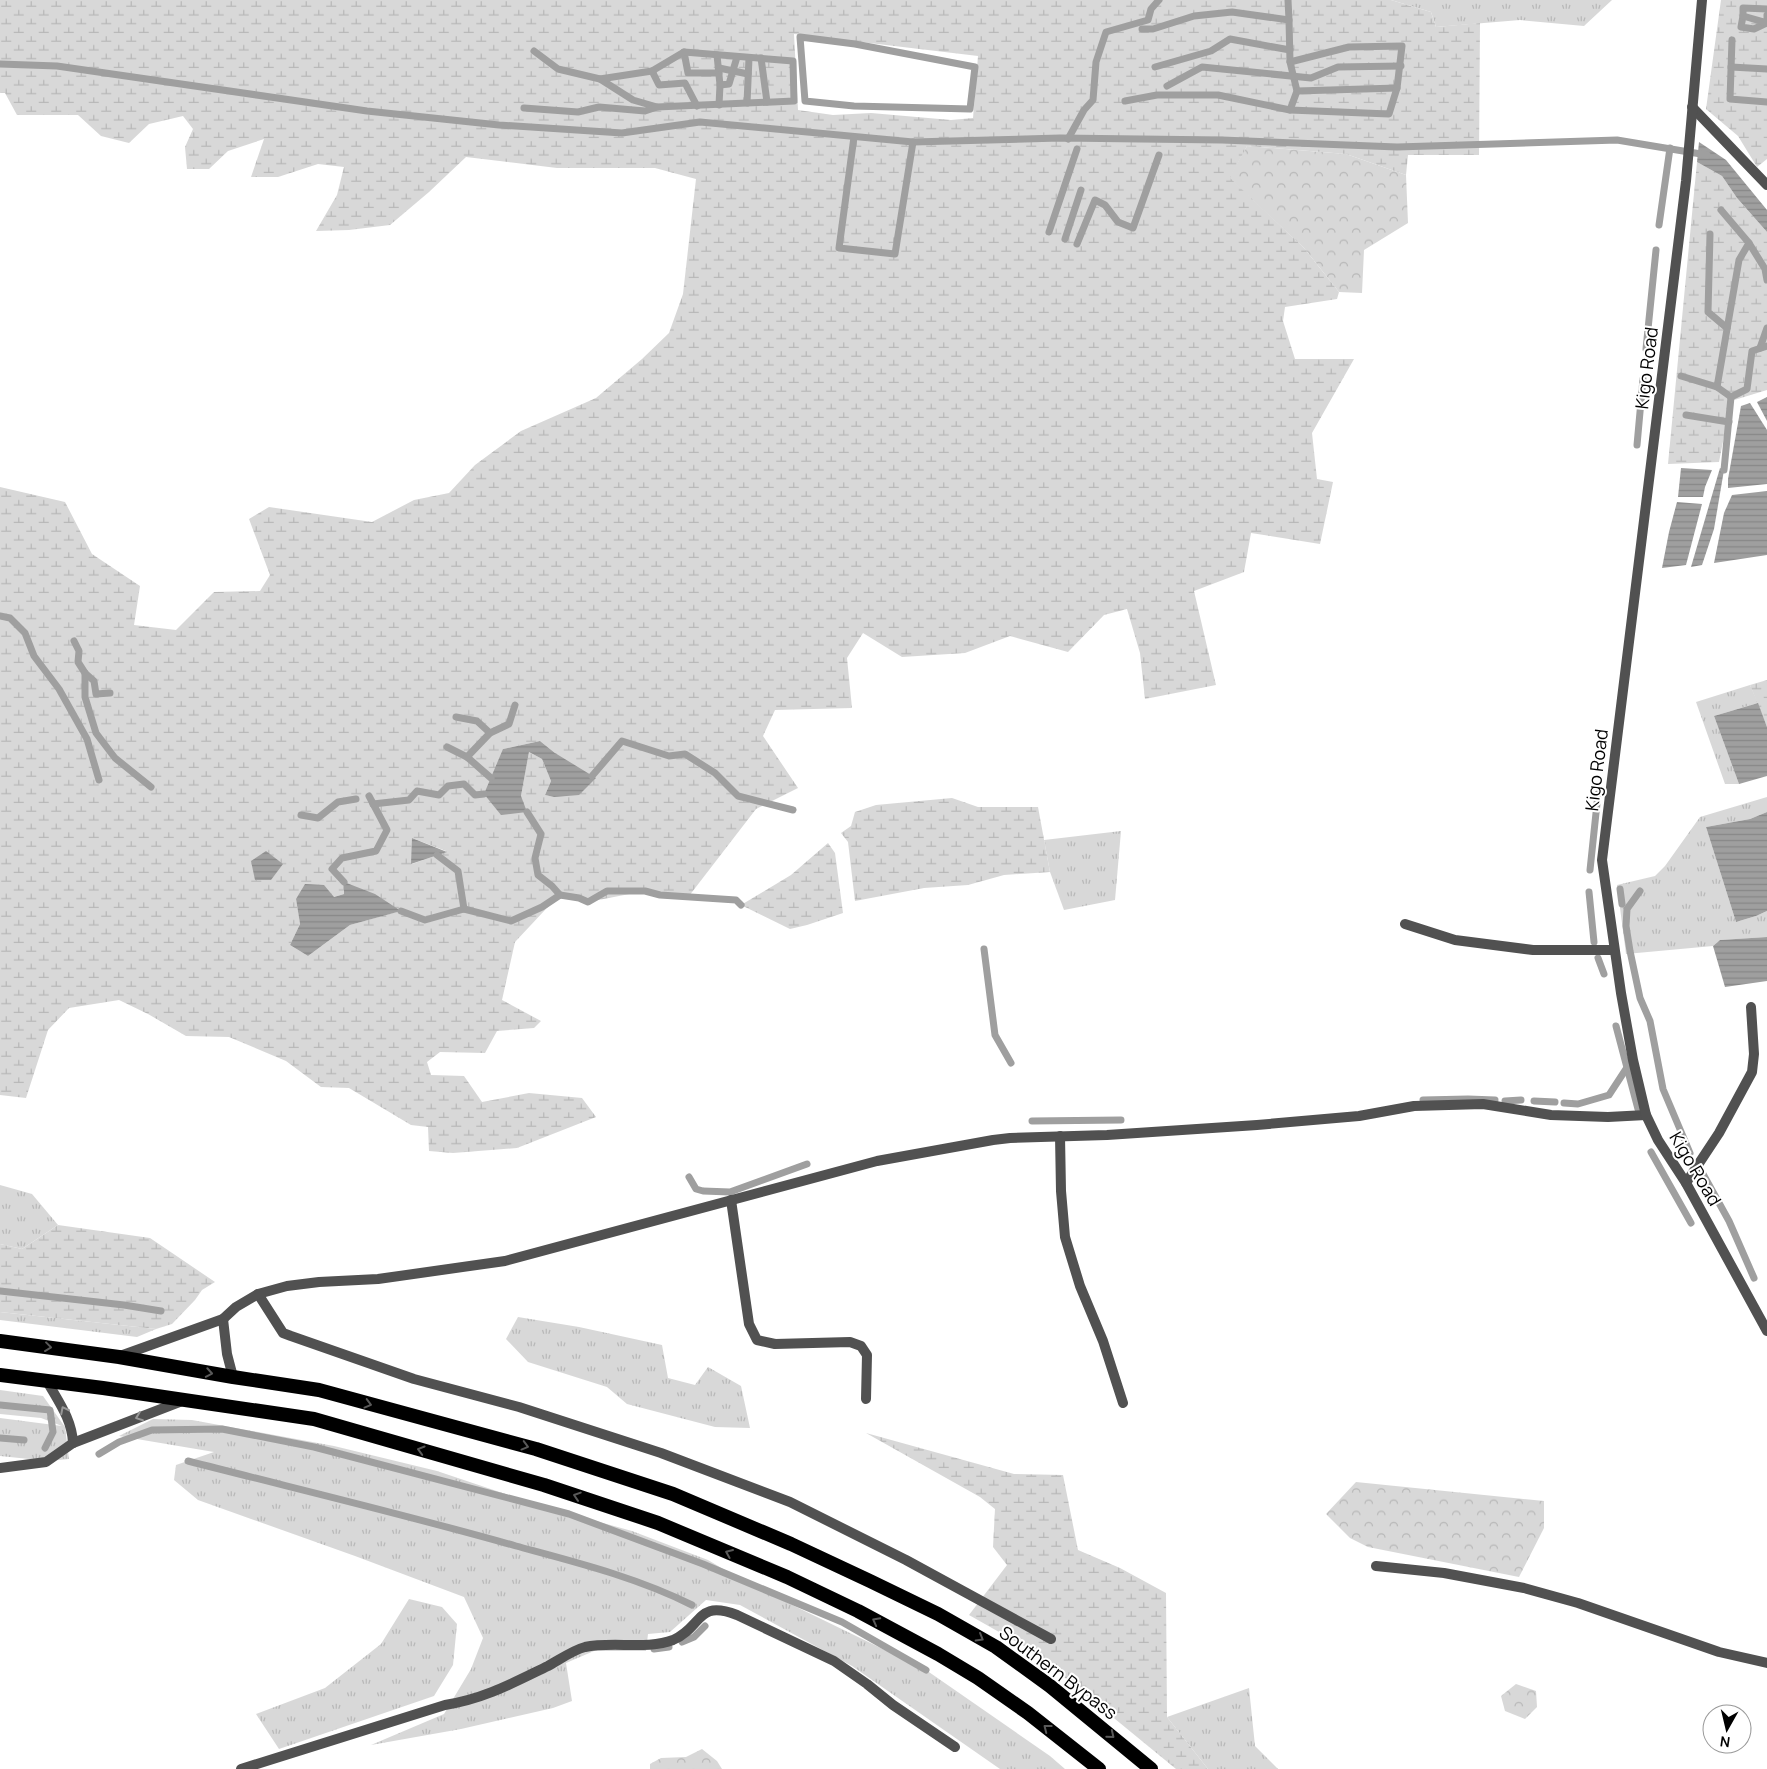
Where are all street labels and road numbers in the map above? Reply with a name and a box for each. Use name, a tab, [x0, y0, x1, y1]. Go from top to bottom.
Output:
street label: Kigo Road	[1629, 325, 1663, 410]
street label: Kigo Road	[1579, 727, 1613, 812]
street label: Kigo Road	[1664, 1127, 1727, 1210]
street label: Southern Bypass	[995, 1620, 1122, 1724]

